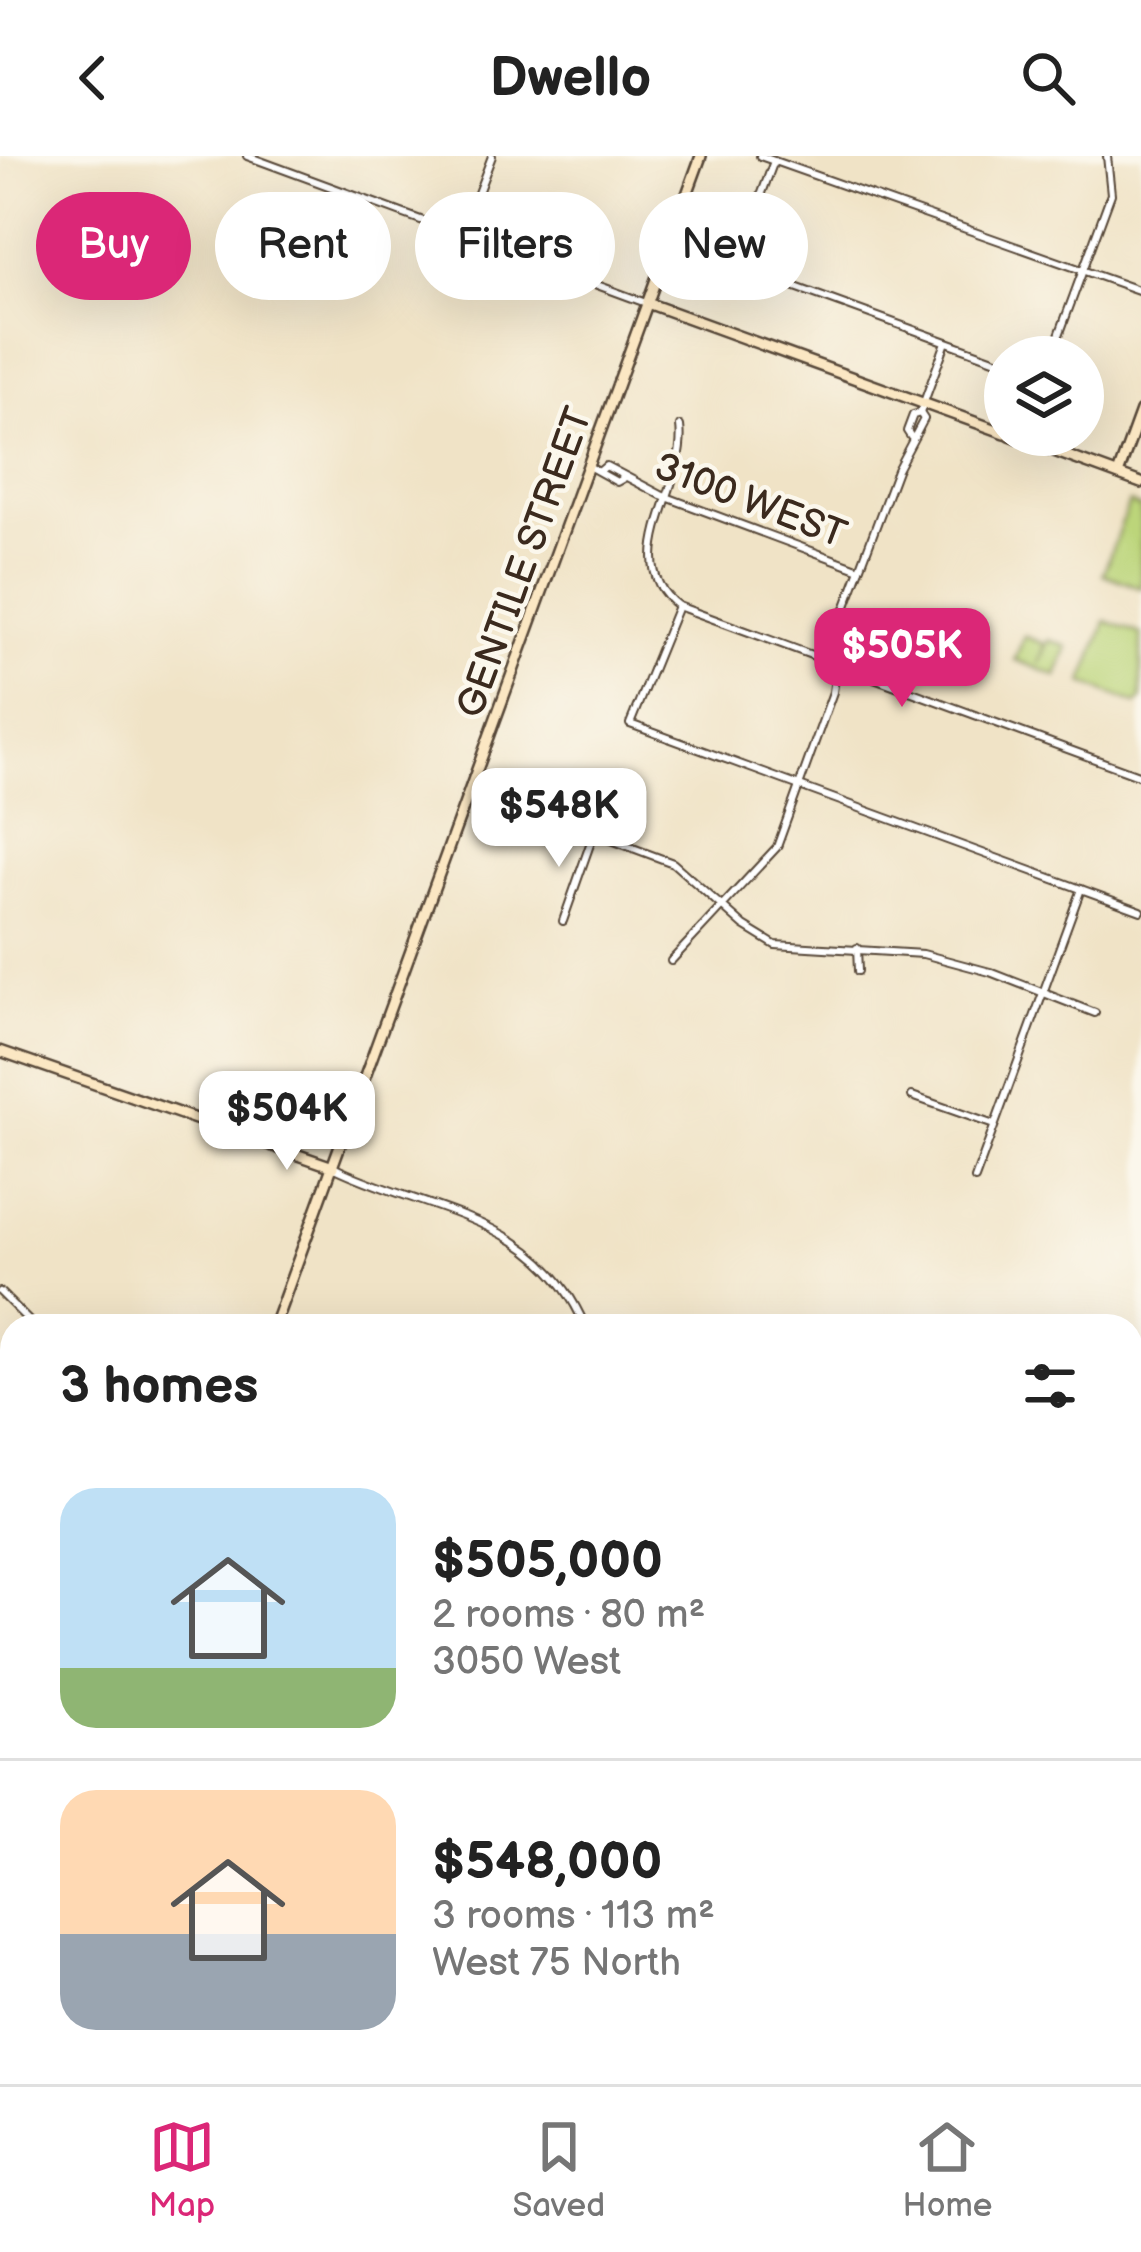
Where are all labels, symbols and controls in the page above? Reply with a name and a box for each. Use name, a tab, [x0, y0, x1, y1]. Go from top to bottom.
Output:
icon: back	[60, 45, 126, 111]
icon: search	[1015, 45, 1081, 111]
text: Dwello	[490, 46, 651, 111]
chip: Buy	[36, 192, 191, 300]
chip: Rent	[215, 192, 391, 300]
chip: Filters	[415, 192, 615, 300]
chip: New	[639, 192, 808, 300]
map controls	[984, 336, 1104, 456]
button: layers	[984, 336, 1104, 456]
street label: GENTILE STREET	[447, 401, 603, 724]
street label: 3100 WEST	[648, 443, 853, 559]
pin: $505K	[818, 608, 986, 710]
text: $505K	[841, 623, 963, 670]
pin: $548K	[475, 768, 643, 870]
text: $548K	[498, 783, 620, 830]
pin: $504K	[203, 1071, 371, 1173]
text: $504K	[226, 1086, 348, 1133]
icon: filters	[1017, 1353, 1083, 1419]
text: 3 homes	[60, 1356, 258, 1417]
text: $505,000	[432, 1531, 663, 1592]
icon: home	[156, 1536, 300, 1680]
text: 2 rooms · 80 m²	[432, 1592, 705, 1639]
text: 3050 West	[432, 1639, 621, 1686]
text: $548,000	[432, 1832, 662, 1893]
icon: home	[156, 1838, 300, 1982]
text: 3 rooms · 113 m²	[432, 1893, 715, 1940]
text: West 75 North	[432, 1940, 681, 1987]
tab: Map	[149, 2114, 215, 2226]
tab: Saved	[512, 2114, 605, 2226]
tab: Home	[903, 2114, 992, 2226]

